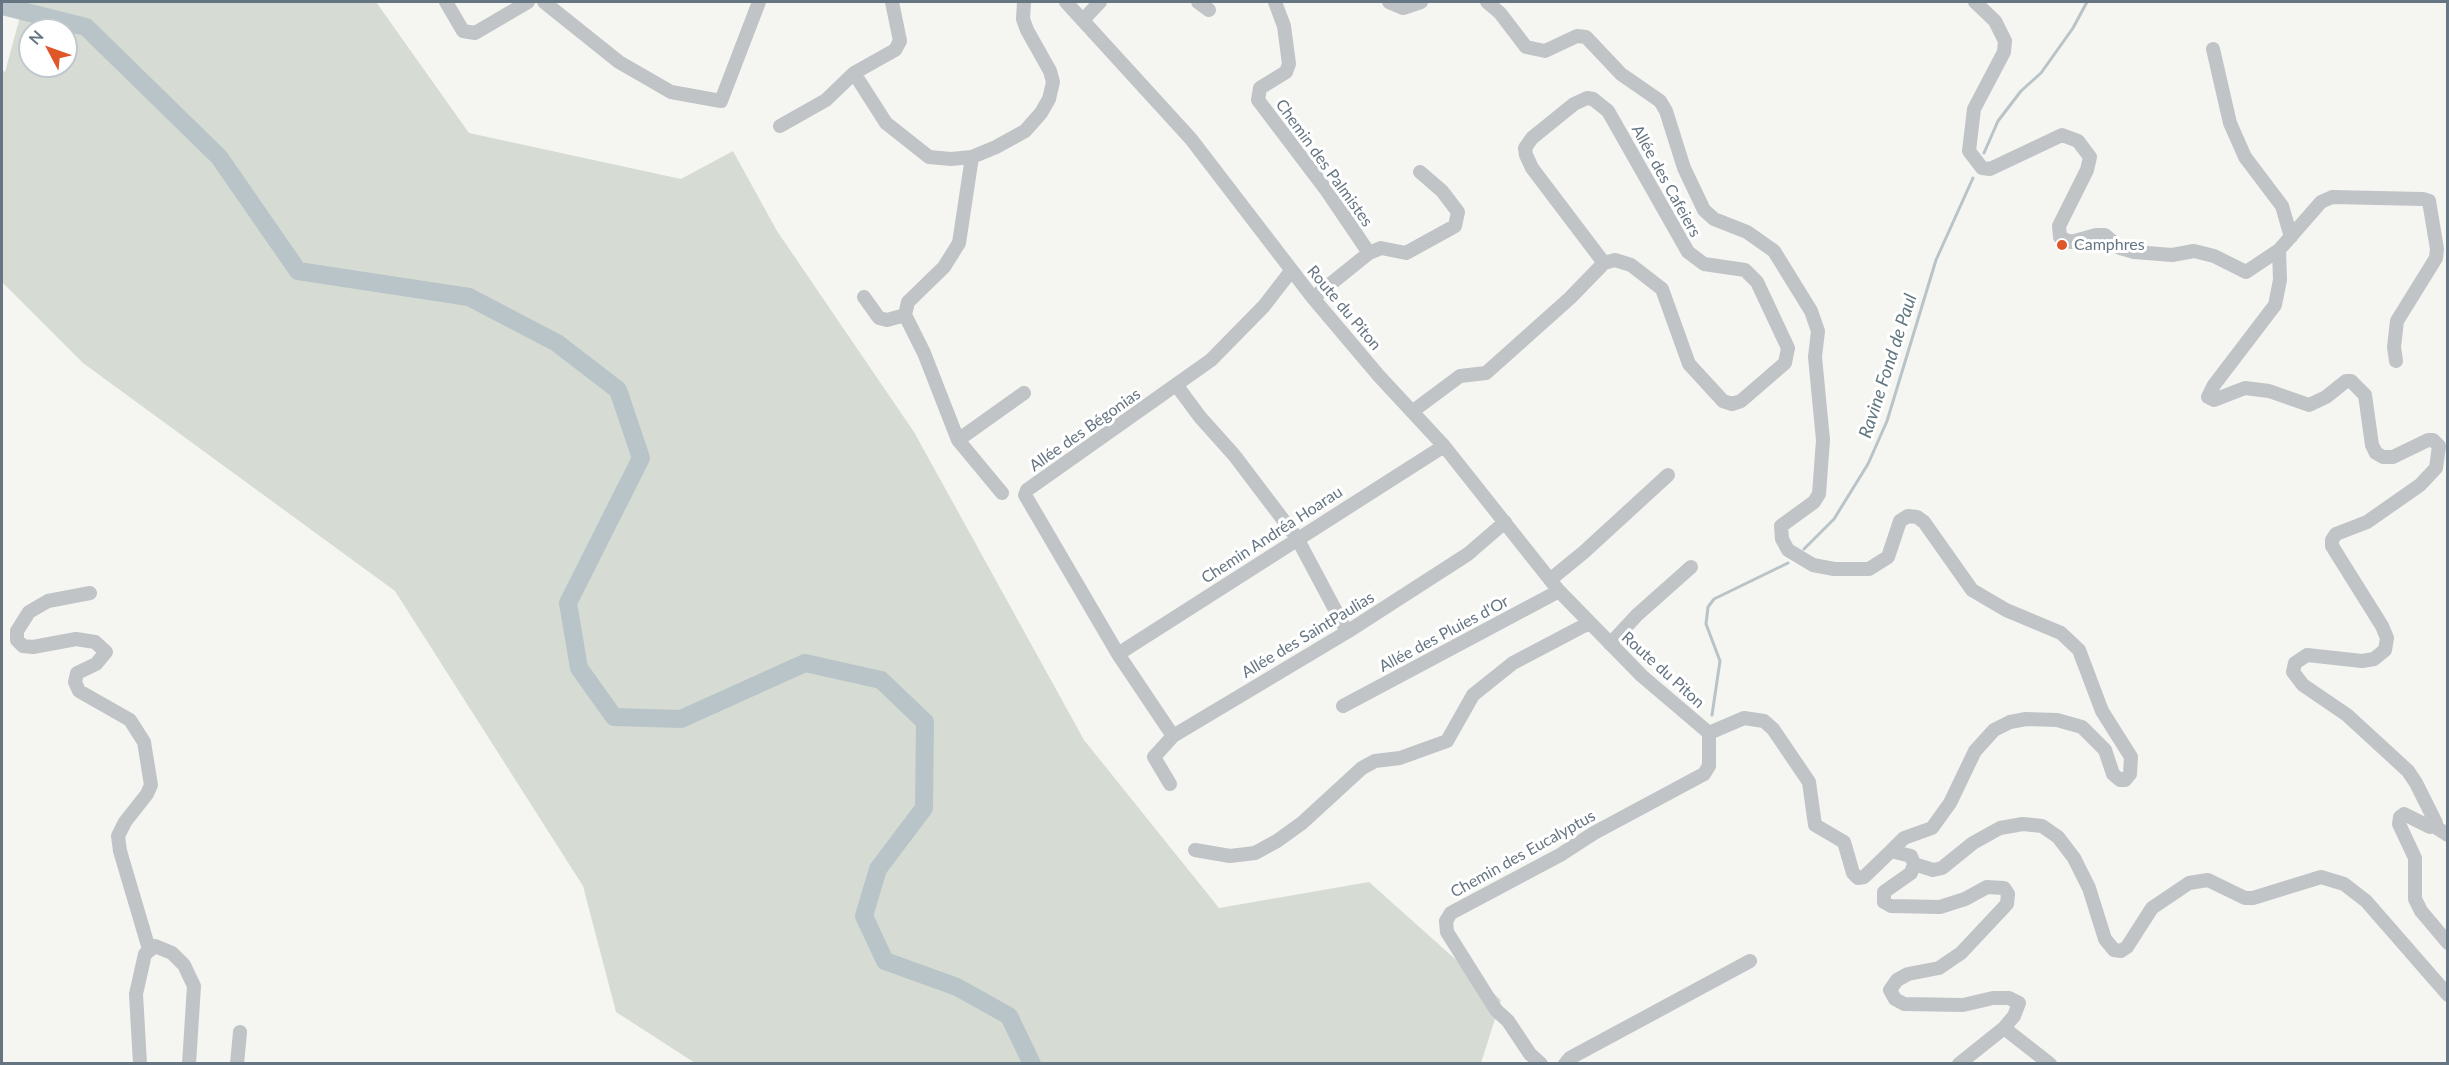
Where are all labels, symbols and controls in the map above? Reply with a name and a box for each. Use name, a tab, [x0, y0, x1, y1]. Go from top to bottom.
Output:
north arrow	[18, 18, 78, 78]
text: N	[24, 26, 47, 48]
street label: Chemin des Palmistes	[1271, 96, 1377, 230]
street label: Allée des Cafeiers	[1627, 122, 1705, 240]
place label: Camphres	[2074, 235, 2145, 255]
marker: Camphres	[2055, 238, 2069, 252]
street label: Route du Piton	[1303, 262, 1385, 354]
water label: Ravine Fond de Paul	[1855, 291, 1921, 441]
street label: Allée des Bégonias	[1026, 384, 1144, 476]
street label: Chemin Andréa Hoarau	[1198, 482, 1346, 588]
street label: Allée des SaintPaulias	[1238, 588, 1378, 682]
street label: Allée des Pluies d'Or	[1376, 592, 1512, 676]
street label: Route du Piton	[1618, 628, 1708, 712]
street label: Chemin des Eucalyptus	[1447, 806, 1599, 902]

